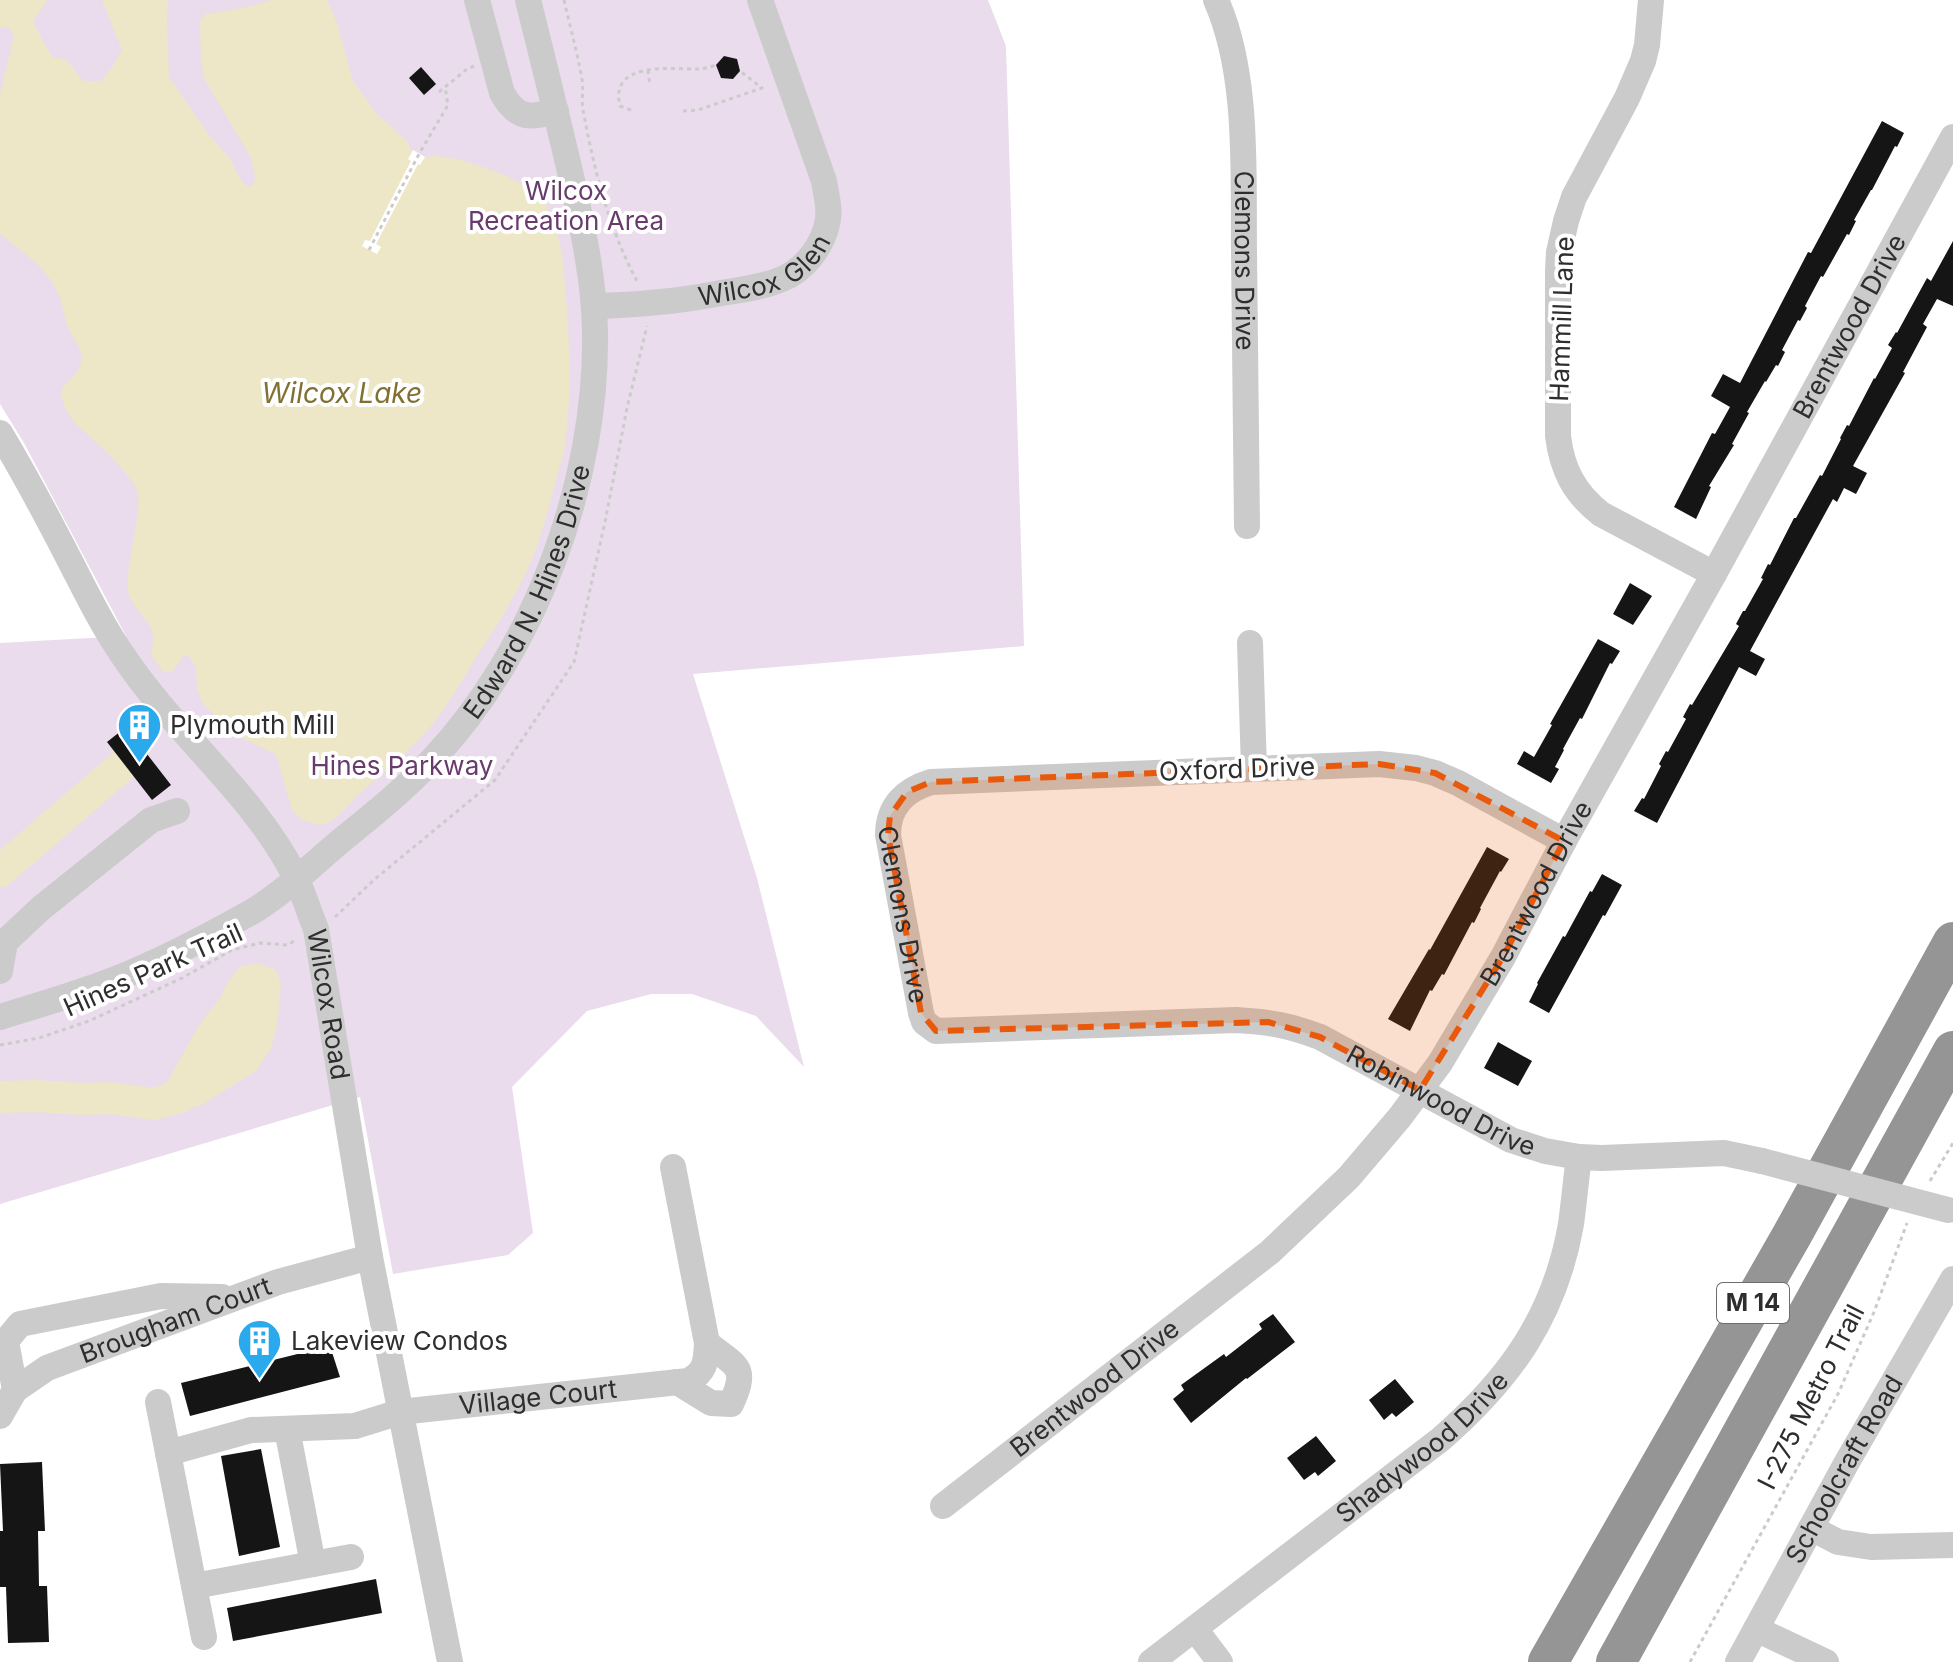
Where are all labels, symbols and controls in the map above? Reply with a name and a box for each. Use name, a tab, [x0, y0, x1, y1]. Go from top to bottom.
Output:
street label: Clemons Drive	[1229, 171, 1261, 351]
park label: Wilcox Recreation Area	[468, 175, 664, 236]
street label: Brentwood Drive	[1786, 228, 1912, 424]
street label: Wilcox Glen	[696, 229, 837, 312]
street label: Hammill Lane	[1543, 236, 1580, 402]
water label: Wilcox Lake	[262, 376, 422, 410]
street label: Edward N. Hines Drive	[457, 462, 596, 724]
building icon: Plymouth Mill	[115, 701, 163, 764]
place label: Plymouth Mill	[170, 709, 335, 740]
park label: Hines Parkway	[311, 750, 493, 781]
street label: Oxford Drive	[1158, 750, 1316, 787]
street label: Brentwood Drive	[1473, 795, 1598, 991]
street label: Clemons Drive	[872, 823, 935, 1006]
street label: Hines Park Trail	[59, 916, 247, 1023]
street label: Wilcox Road	[301, 927, 357, 1082]
street label: Robinwood Drive	[1341, 1038, 1539, 1162]
street label: Brougham Court	[75, 1270, 275, 1369]
road number: M 14	[1717, 1283, 1789, 1323]
street label: I-275 Metro Trail	[1751, 1299, 1870, 1494]
street label: Brentwood Drive	[1004, 1313, 1185, 1463]
building icon: Lakeview Condos	[236, 1317, 284, 1380]
place label: Lakeview Condos	[291, 1325, 508, 1356]
street label: Shadywood Drive	[1329, 1365, 1515, 1529]
street label: Schoolcraft Road	[1779, 1369, 1909, 1569]
street label: Village Court	[457, 1373, 618, 1421]

